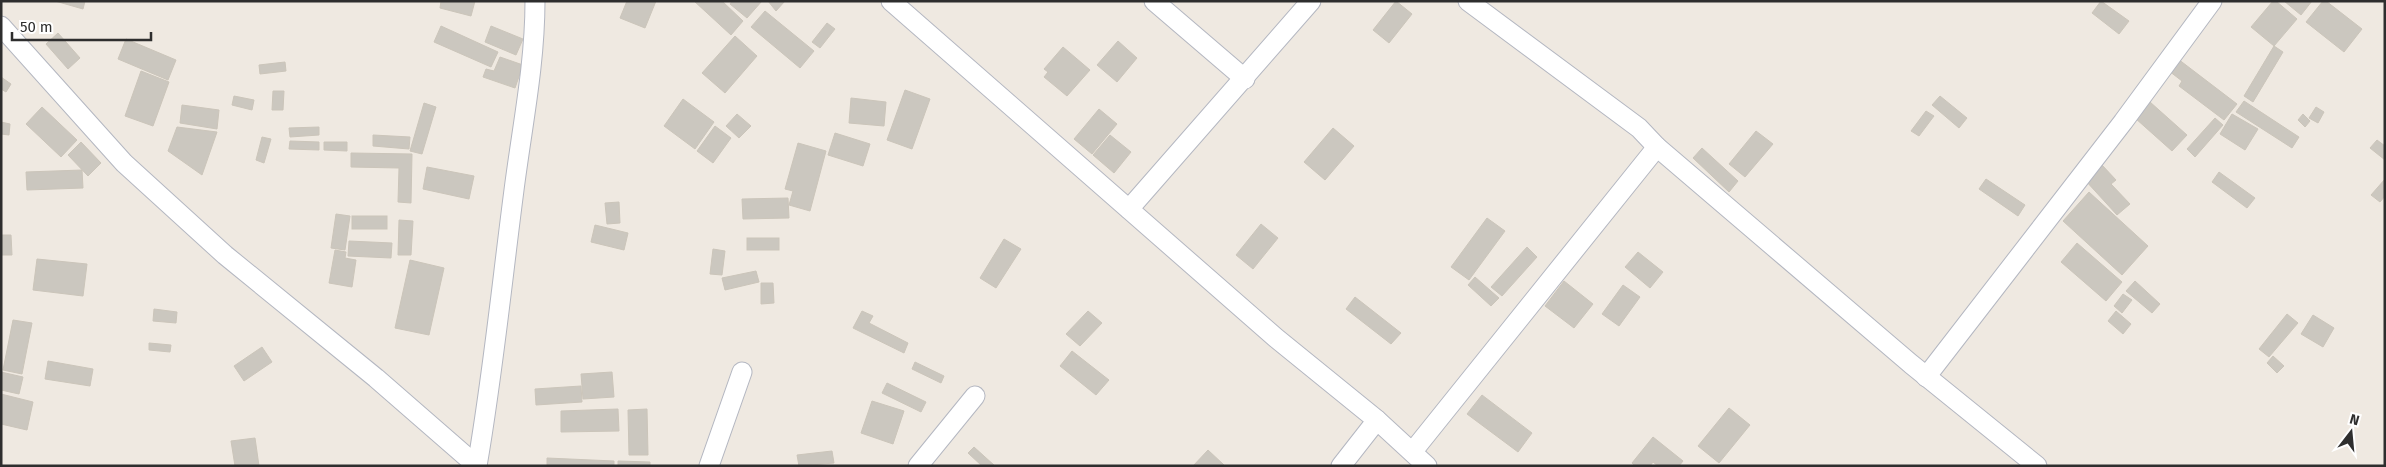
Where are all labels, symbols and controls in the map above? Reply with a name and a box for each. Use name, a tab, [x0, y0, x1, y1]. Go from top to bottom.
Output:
scale bar	[12, 10, 151, 42]
text: 50 m	[20, 18, 53, 36]
north arrow	[2326, 407, 2376, 457]
text: N	[2348, 411, 2361, 429]

